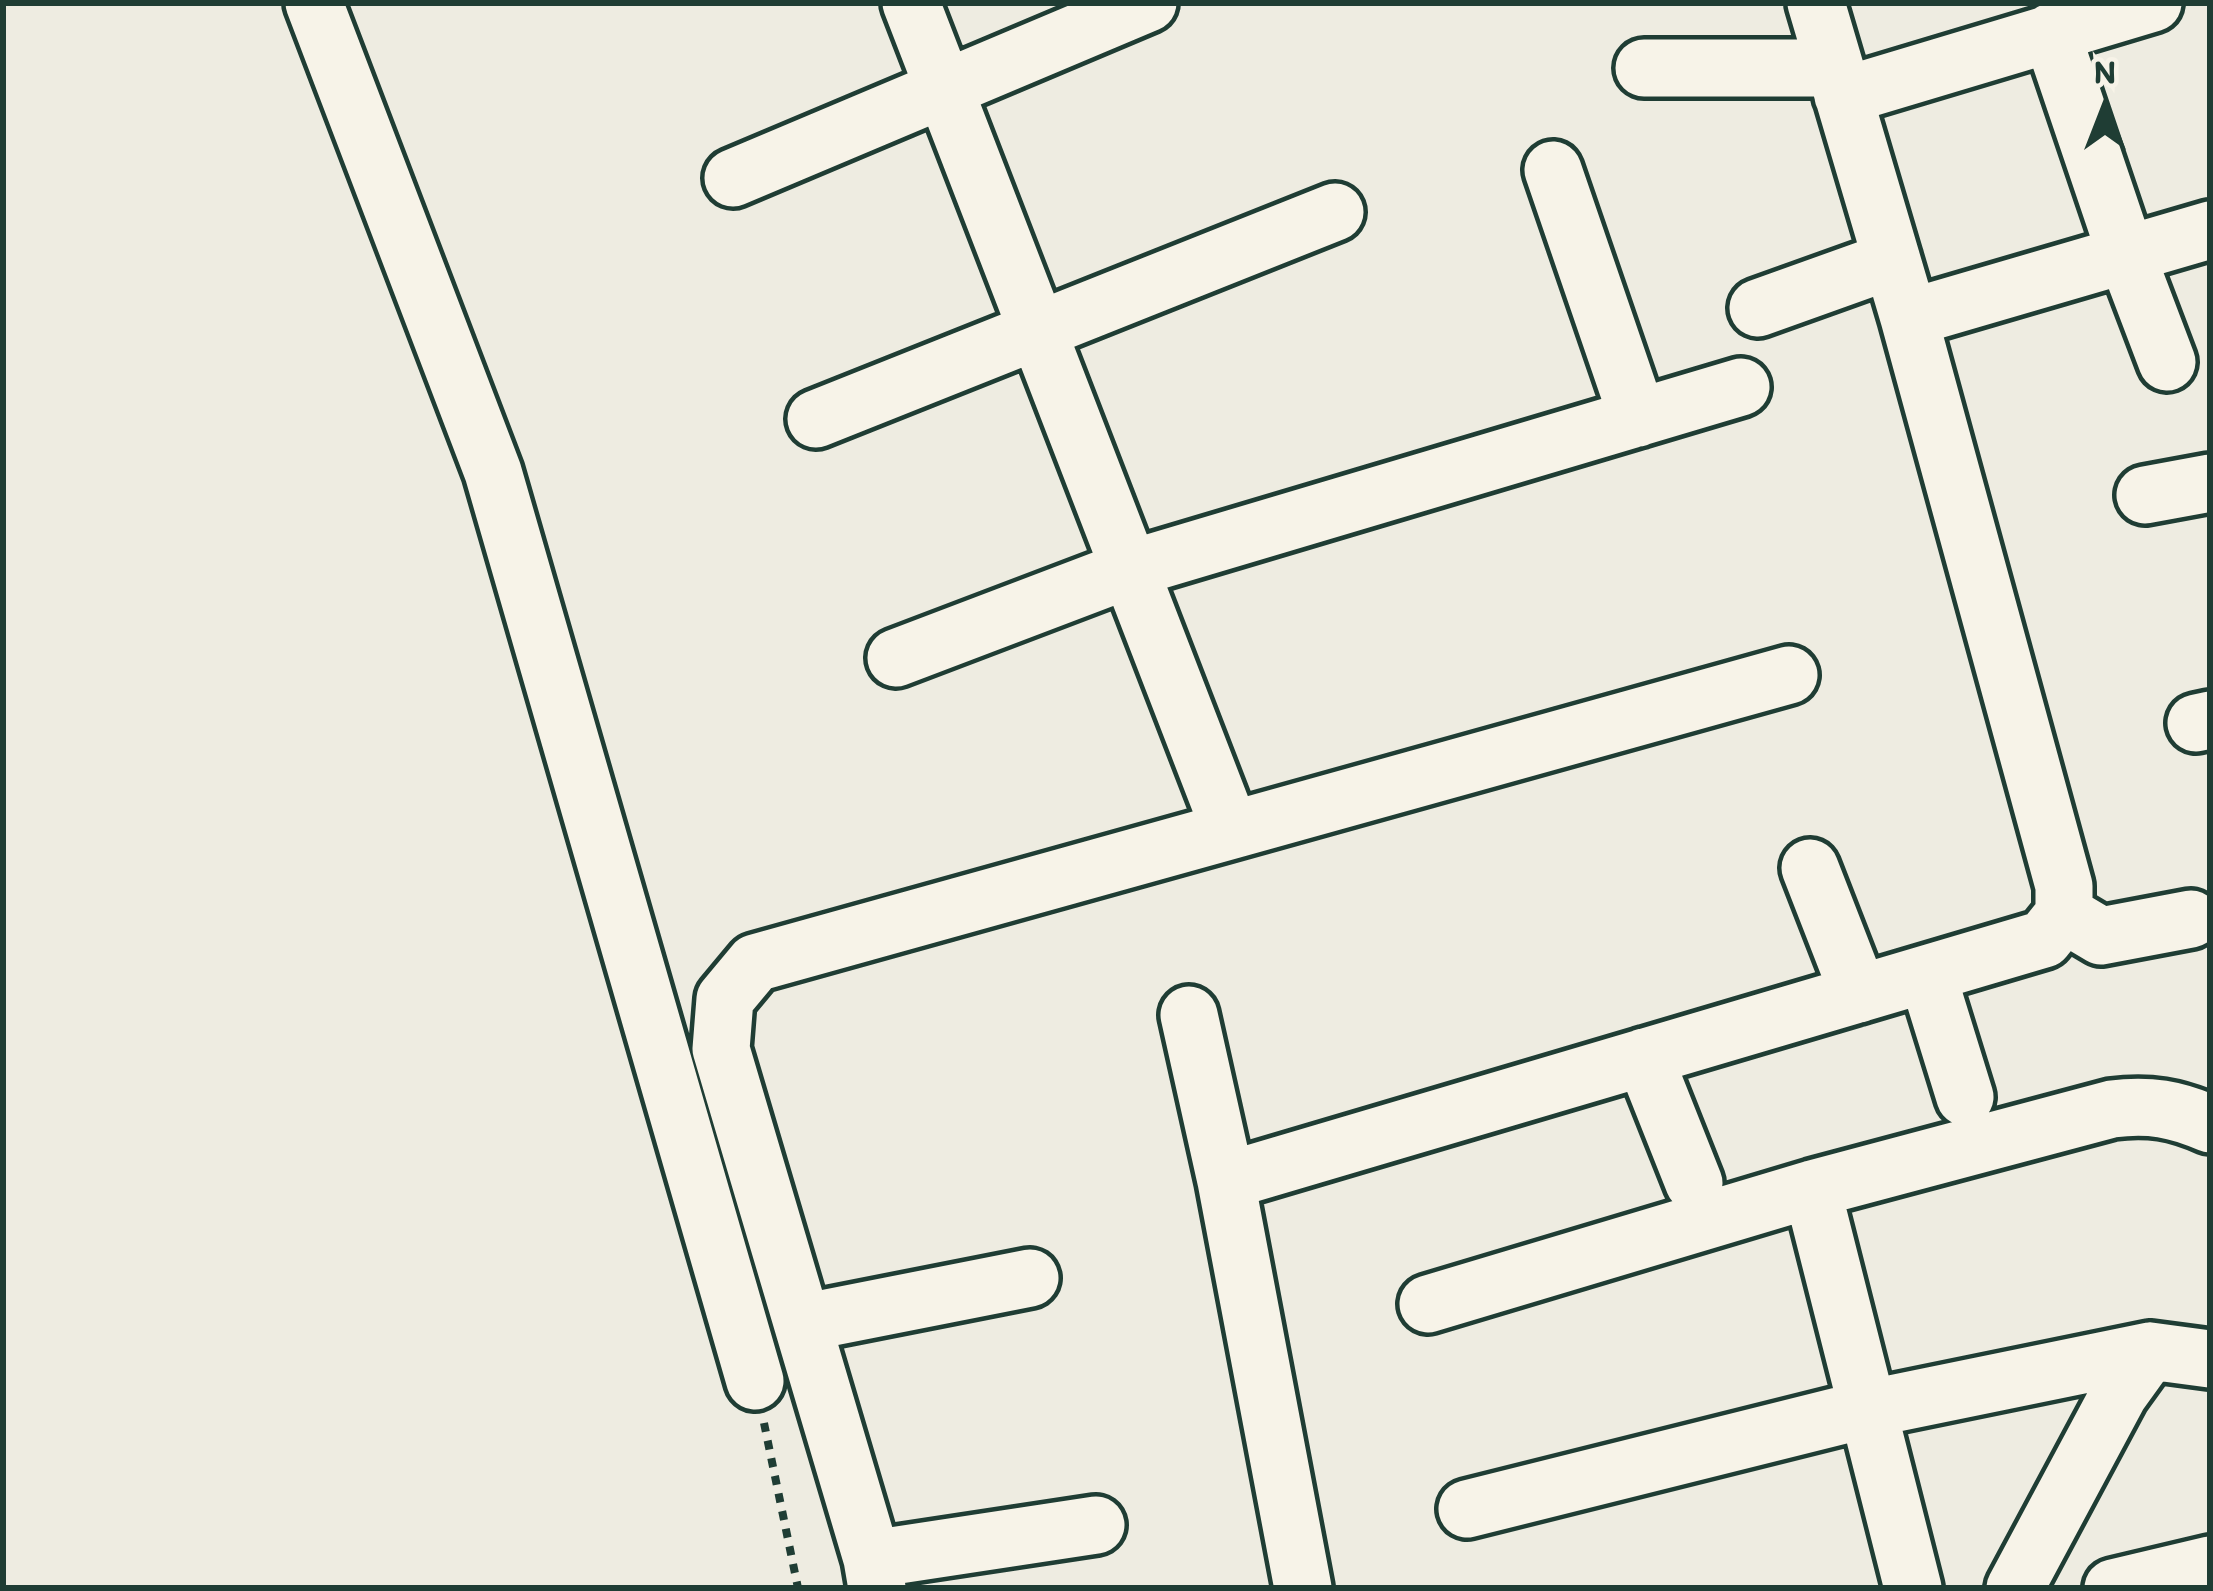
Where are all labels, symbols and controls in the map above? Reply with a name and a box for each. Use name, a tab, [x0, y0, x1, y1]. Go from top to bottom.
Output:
north arrow	[2045, 48, 2165, 168]
text: N	[2094, 52, 2116, 91]

